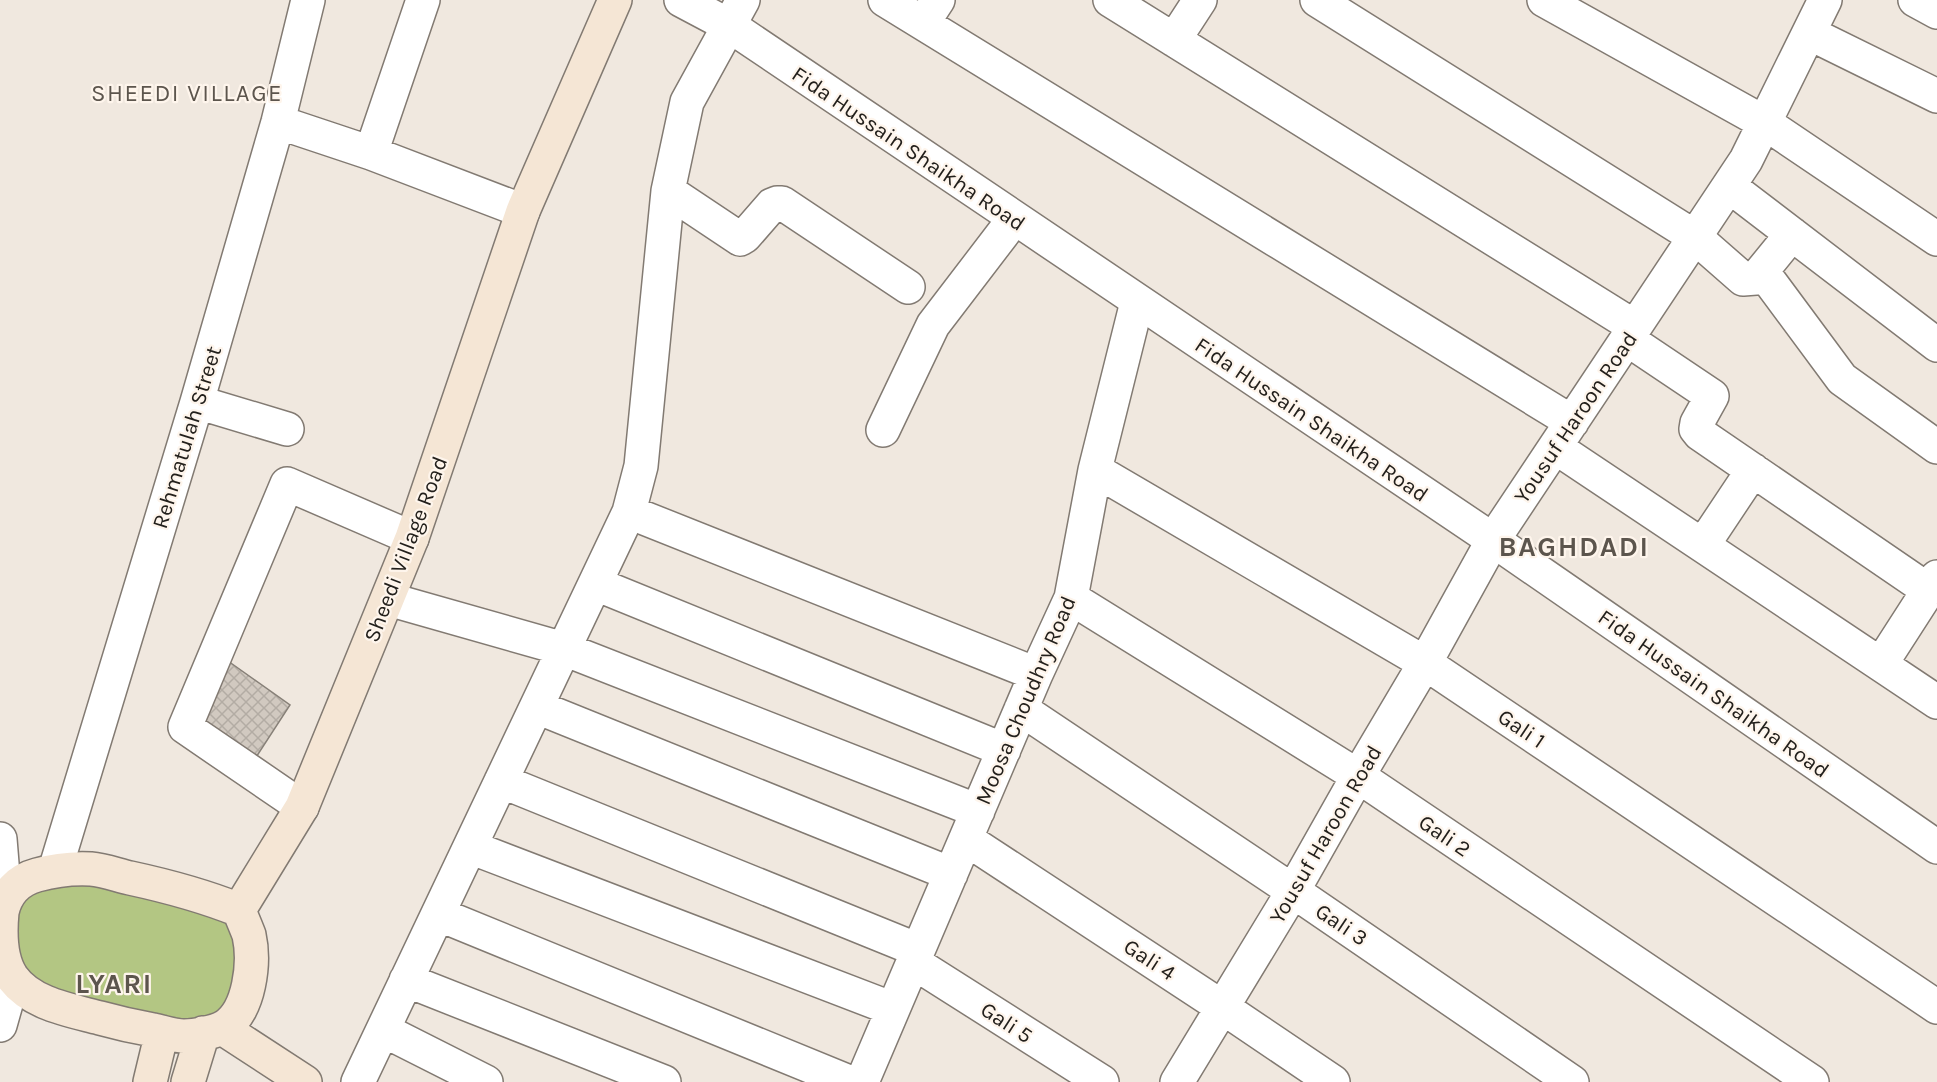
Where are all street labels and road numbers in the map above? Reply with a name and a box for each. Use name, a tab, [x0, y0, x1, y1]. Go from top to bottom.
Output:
street label: Fida Hussain Shaikha Road	[787, 61, 1030, 237]
street label: Yousuf Haroon Road	[1509, 327, 1643, 508]
street label: Fida Hussain Shaikha Road	[1190, 332, 1433, 508]
street label: Rehmatulah Street	[147, 343, 227, 532]
street label: Sheedi Village Road	[359, 453, 453, 646]
street label: Moosa Choudhry Road	[970, 592, 1082, 809]
street label: Fida Hussain Shaikha Road	[1593, 604, 1834, 784]
street label: Gali 1	[1493, 704, 1550, 754]
street label: Yousuf Haroon Road	[1264, 741, 1388, 928]
street label: Gali 2	[1414, 809, 1475, 863]
street label: Gali 3	[1310, 898, 1372, 952]
street label: Gali 4	[1119, 934, 1180, 986]
street label: Gali 5	[976, 997, 1037, 1049]

